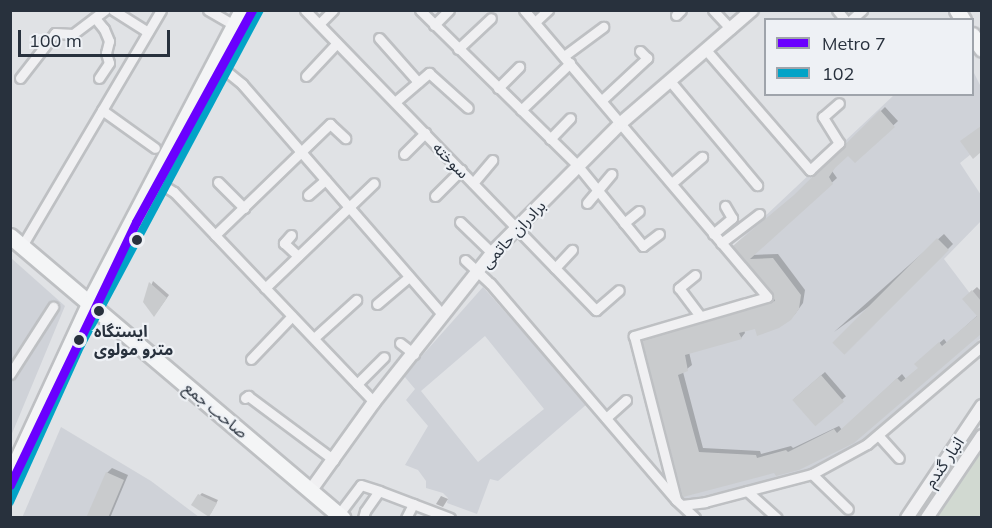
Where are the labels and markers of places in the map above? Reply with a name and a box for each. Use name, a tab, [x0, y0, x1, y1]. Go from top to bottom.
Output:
unlabelled marker	[131, 234, 143, 246]
unlabelled marker	[93, 305, 105, 317]
place label: ایستگاه مترو مولوی	[94, 321, 173, 359]
marker: ایستگاه مترو مولوی	[69, 330, 89, 350]

